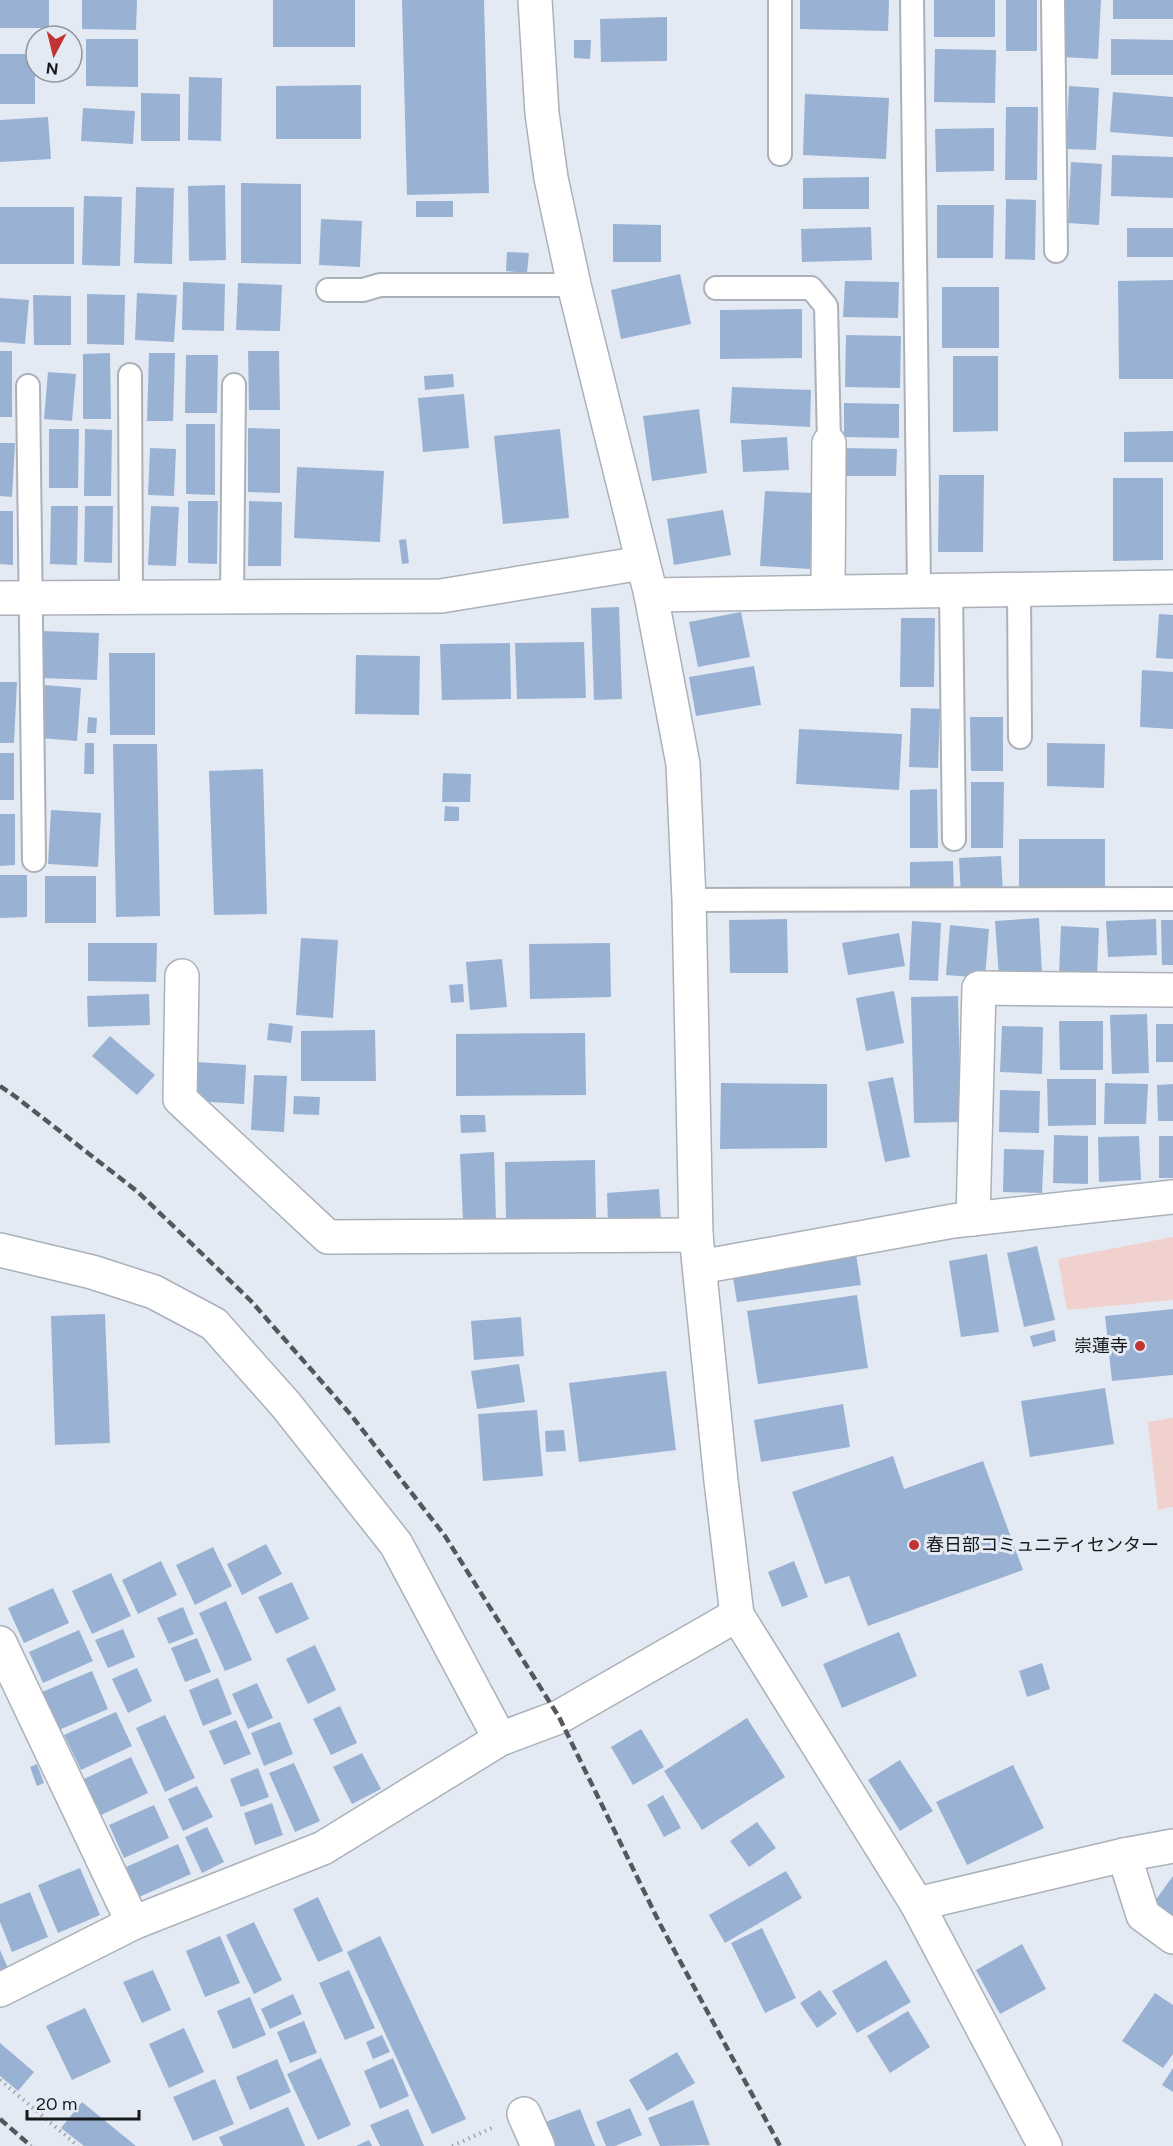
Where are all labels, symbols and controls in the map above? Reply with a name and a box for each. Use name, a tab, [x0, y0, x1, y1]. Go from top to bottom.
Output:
north arrow	[24, 24, 84, 84]
text: N	[45, 58, 60, 79]
place label: 崇蓮寺	[1074, 1335, 1128, 1357]
marker: 崇蓮寺	[1133, 1339, 1147, 1353]
place label: 春日部コミュニティセンター	[926, 1534, 1159, 1556]
marker: 春日部コミュニティセンター	[907, 1538, 921, 1552]
scale bar	[27, 2083, 140, 2121]
text: 20 m	[36, 2093, 77, 2115]

